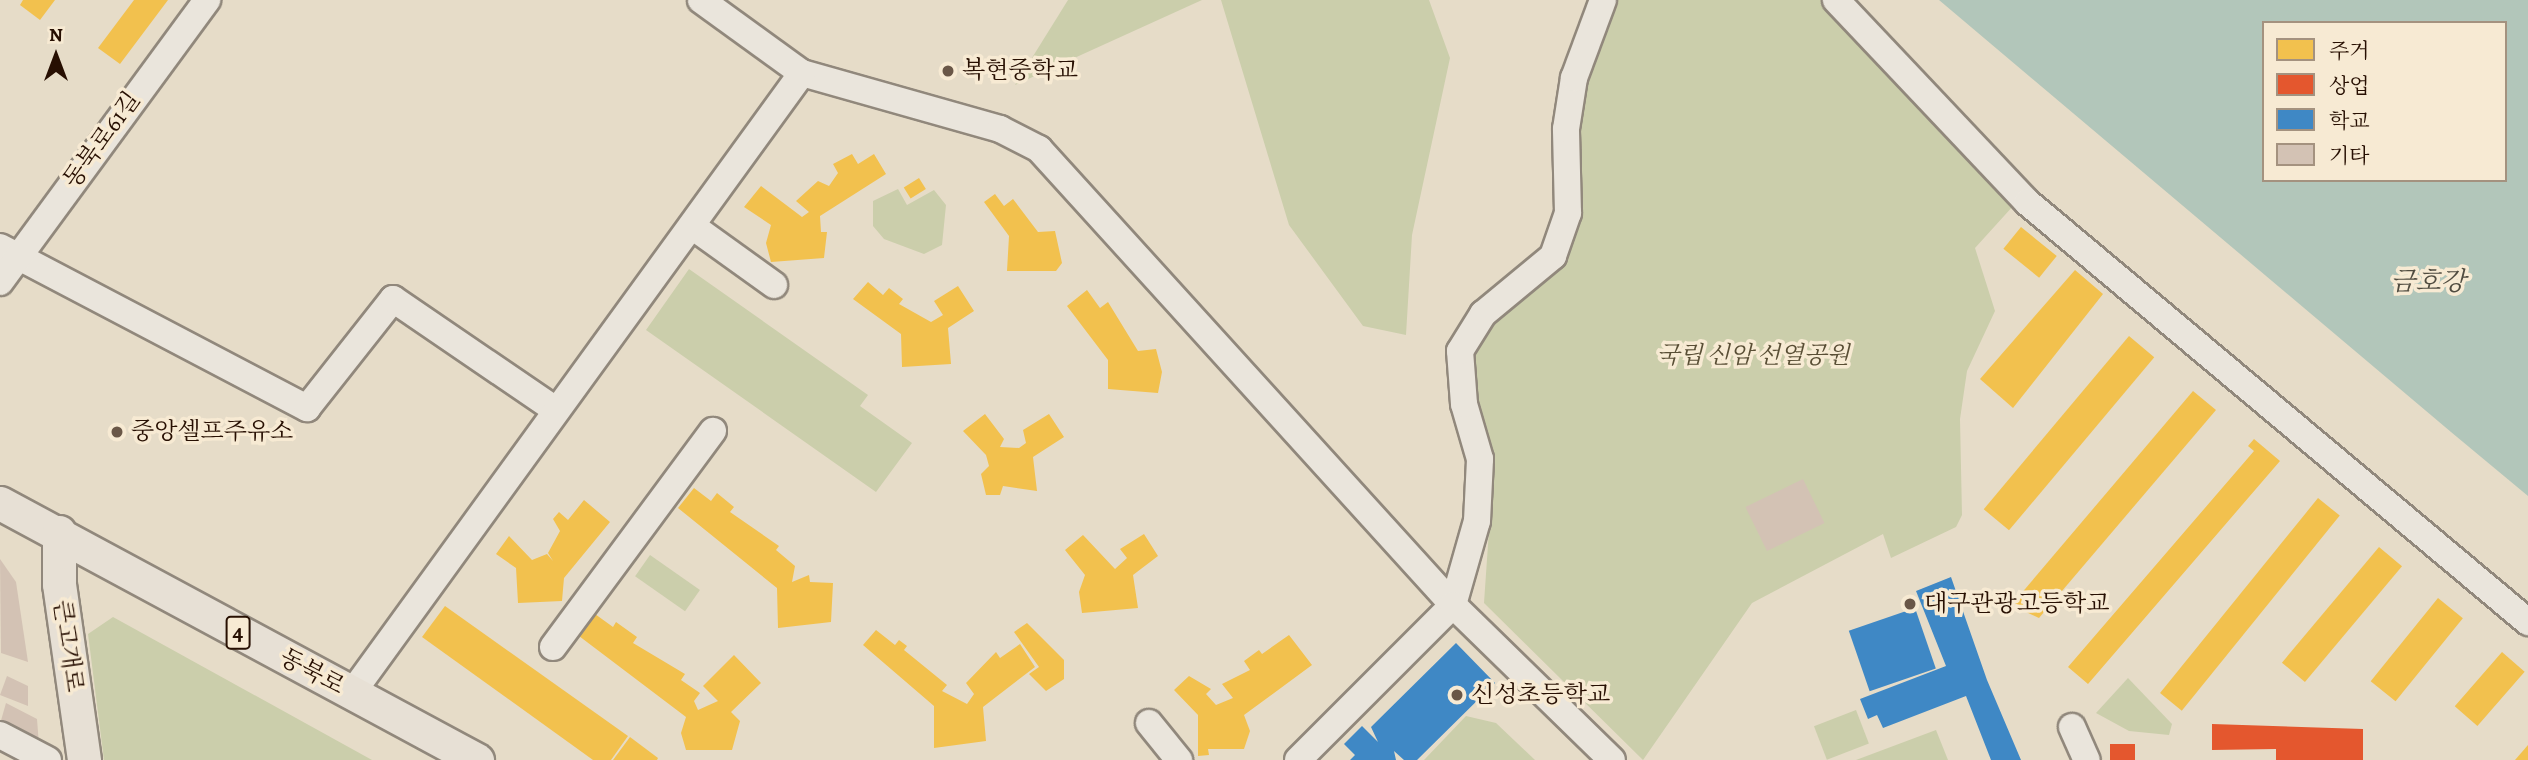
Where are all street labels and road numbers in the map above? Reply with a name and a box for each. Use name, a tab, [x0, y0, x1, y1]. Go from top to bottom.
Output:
street label: 동북로61길	[57, 86, 147, 194]
street label: 큰고개로	[47, 598, 89, 694]
road number: 4	[224, 614, 252, 652]
street label: 동북로	[275, 643, 349, 701]

